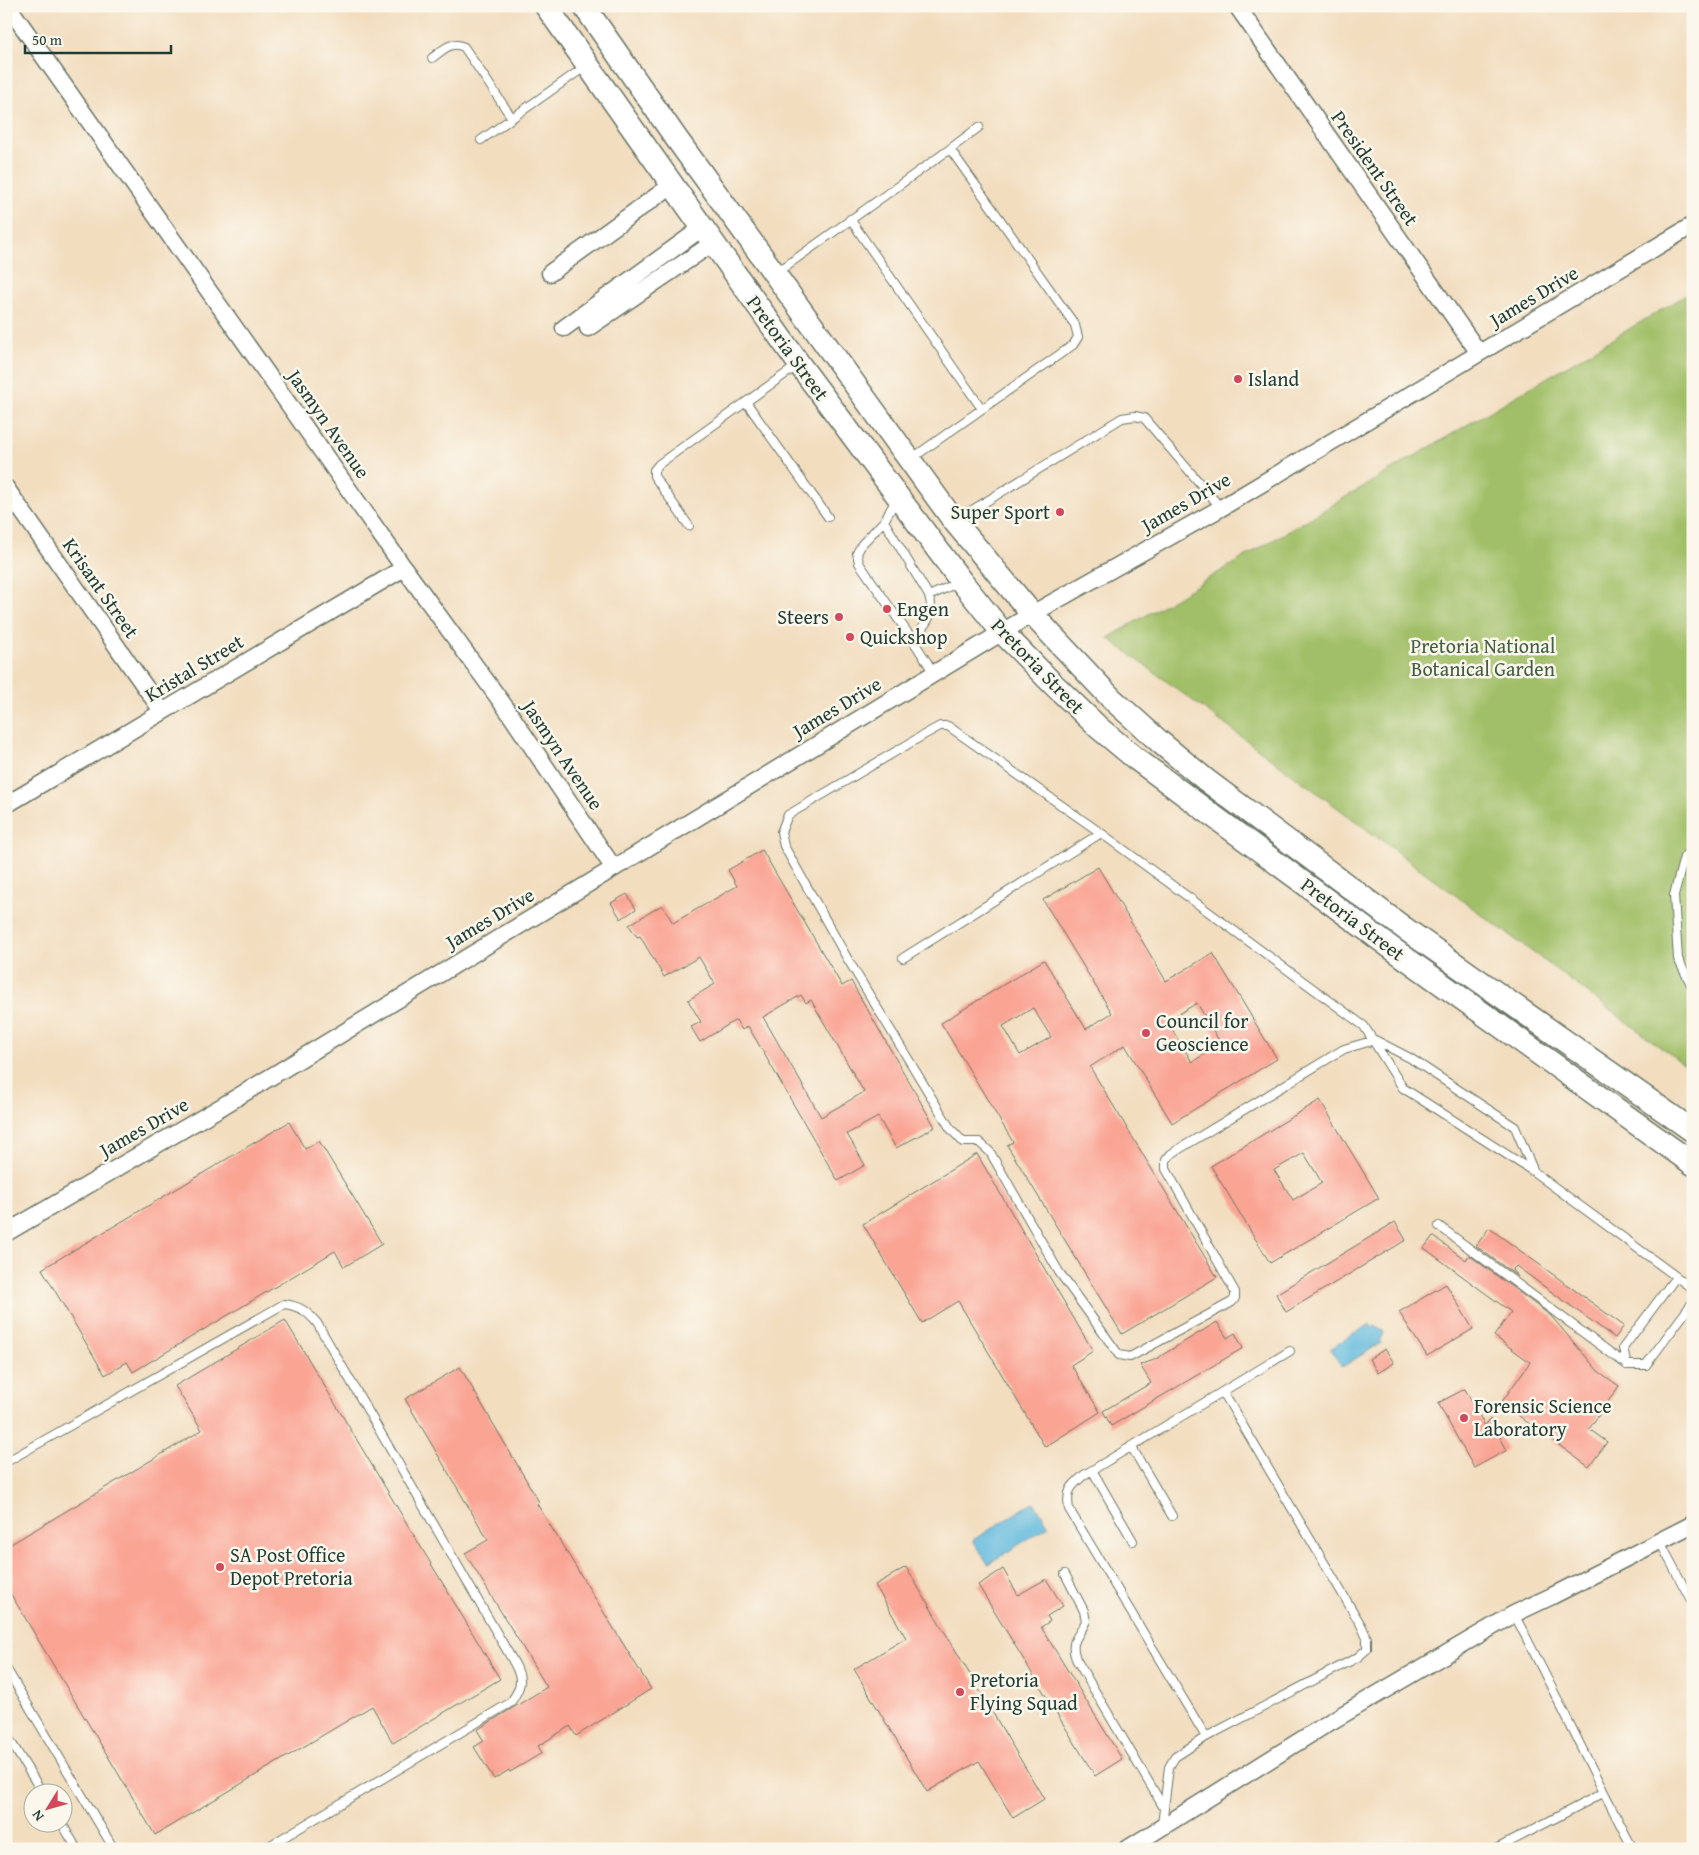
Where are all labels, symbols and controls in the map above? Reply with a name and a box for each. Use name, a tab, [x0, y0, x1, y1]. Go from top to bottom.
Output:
scale bar	[25, 22, 171, 54]
text: 50 m	[32, 29, 63, 50]
street label: President Street	[1325, 104, 1426, 231]
street label: James Drive	[1481, 258, 1584, 335]
street label: Pretoria Street	[740, 289, 836, 406]
street label: Jasmyn Avenue	[279, 361, 378, 484]
place label: Island	[1248, 364, 1299, 393]
marker: Island	[1232, 373, 1244, 385]
street label: James Drive	[1133, 464, 1236, 540]
place label: Super Sport	[951, 497, 1050, 526]
marker: Super Sport	[1054, 506, 1066, 518]
street label: Krisant Street	[56, 532, 147, 644]
place label: Engen	[897, 594, 949, 623]
place label: Steers	[777, 602, 829, 631]
marker: Engen	[881, 603, 893, 615]
marker: Steers	[833, 611, 845, 623]
street label: Pretoria Street	[985, 611, 1092, 720]
place label: Quickshop	[860, 622, 948, 651]
street label: Kristal Street	[139, 627, 249, 709]
marker: Quickshop	[844, 631, 856, 643]
park label: Pretoria National Botanical Garden	[1411, 631, 1556, 683]
street label: James Drive	[784, 669, 887, 746]
street label: Jasmyn Avenue	[514, 691, 611, 816]
street label: Pretoria Street	[1295, 870, 1411, 967]
street label: James Drive	[437, 880, 540, 957]
place label: Council for Geoscience	[1156, 1006, 1249, 1058]
marker: Council for Geoscience	[1140, 1027, 1152, 1039]
street label: James Drive	[91, 1089, 194, 1165]
place label: Forensic Science Laboratory	[1474, 1391, 1612, 1443]
marker: Forensic Science Laboratory	[1458, 1412, 1470, 1424]
place label: SA Post Office Depot Pretoria	[230, 1540, 353, 1592]
marker: SA Post Office Depot Pretoria	[214, 1561, 226, 1573]
place label: Pretoria Flying Squad	[970, 1665, 1078, 1717]
marker: Pretoria Flying Squad	[954, 1686, 966, 1698]
north arrow	[22, 1782, 72, 1832]
text: N	[26, 1806, 48, 1826]

